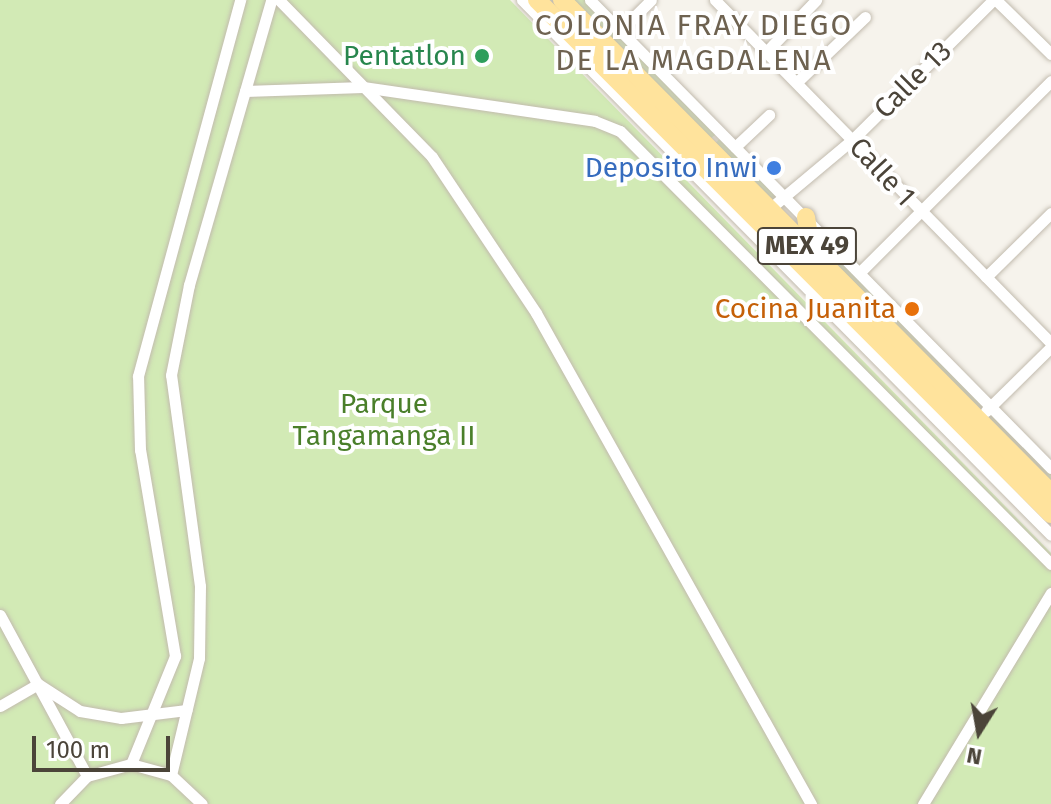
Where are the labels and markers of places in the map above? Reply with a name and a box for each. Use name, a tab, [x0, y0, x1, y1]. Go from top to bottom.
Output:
place label: Pentatlon	[343, 39, 466, 73]
marker: Pentatlon	[473, 47, 491, 65]
place label: Deposito Inwi	[585, 151, 758, 185]
marker: Deposito Inwi	[765, 159, 783, 177]
place label: Cocina Juanita	[715, 292, 896, 326]
marker: Cocina Juanita	[903, 300, 921, 318]

